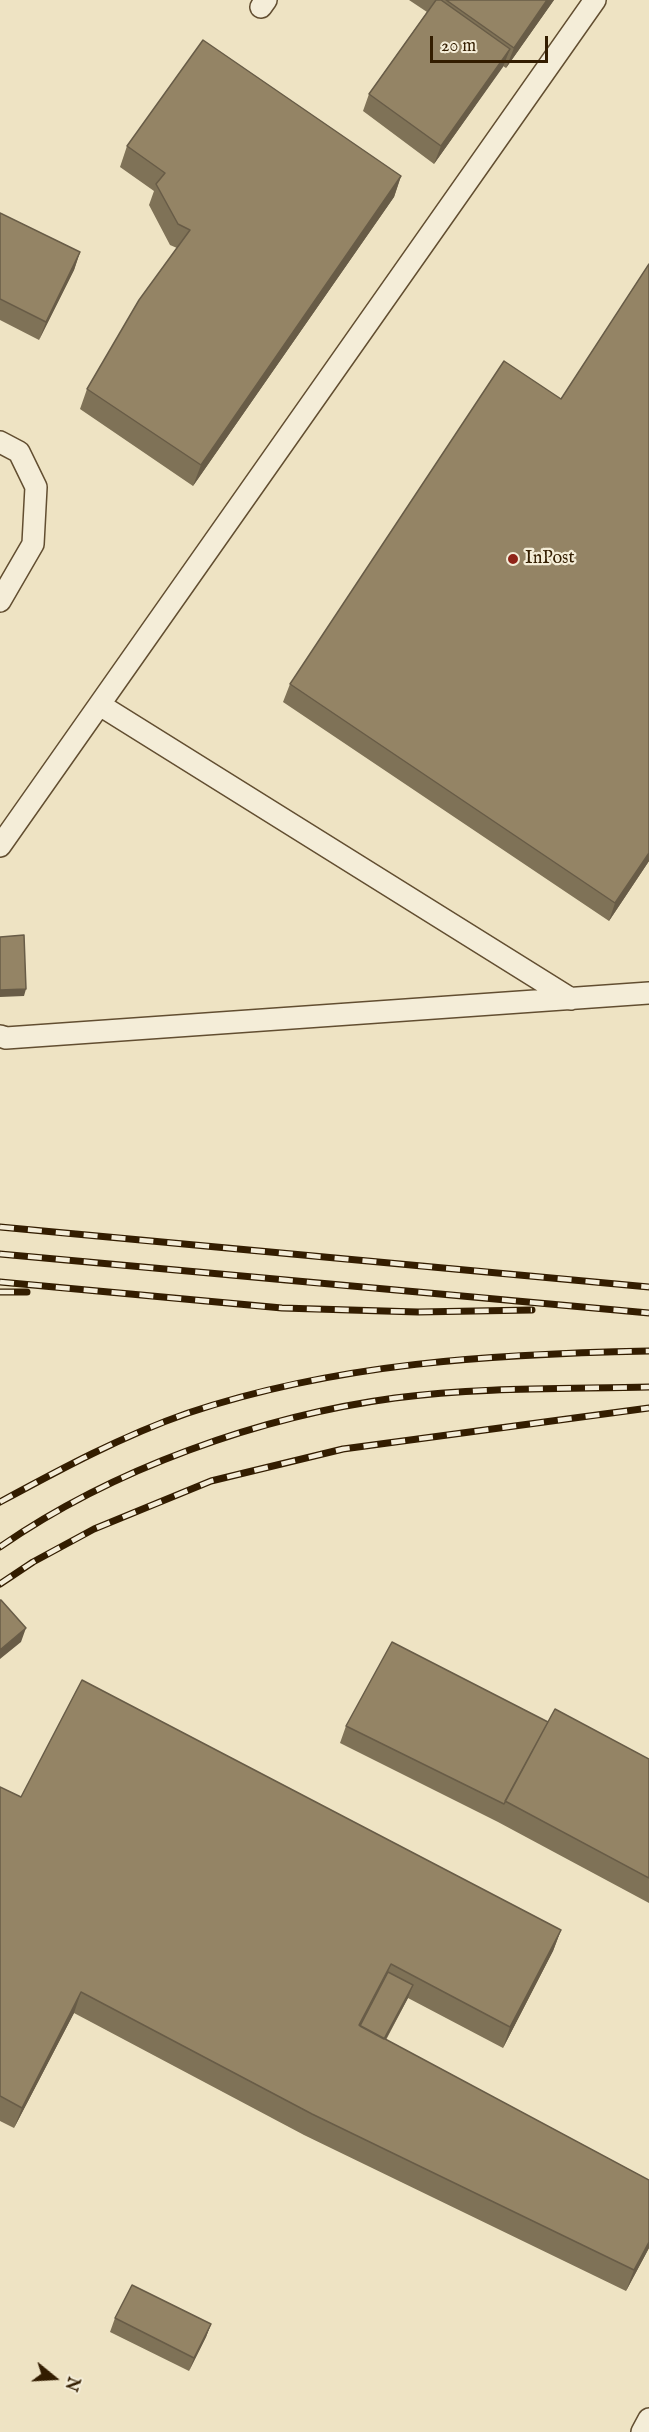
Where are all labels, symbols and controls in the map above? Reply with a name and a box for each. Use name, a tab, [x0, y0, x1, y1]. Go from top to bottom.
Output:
scale bar	[433, 24, 552, 62]
text: 20 m	[441, 35, 476, 58]
place label: InPost	[525, 548, 575, 570]
marker: InPost	[506, 552, 520, 566]
north arrow	[24, 2348, 84, 2408]
text: N	[59, 2374, 83, 2393]

